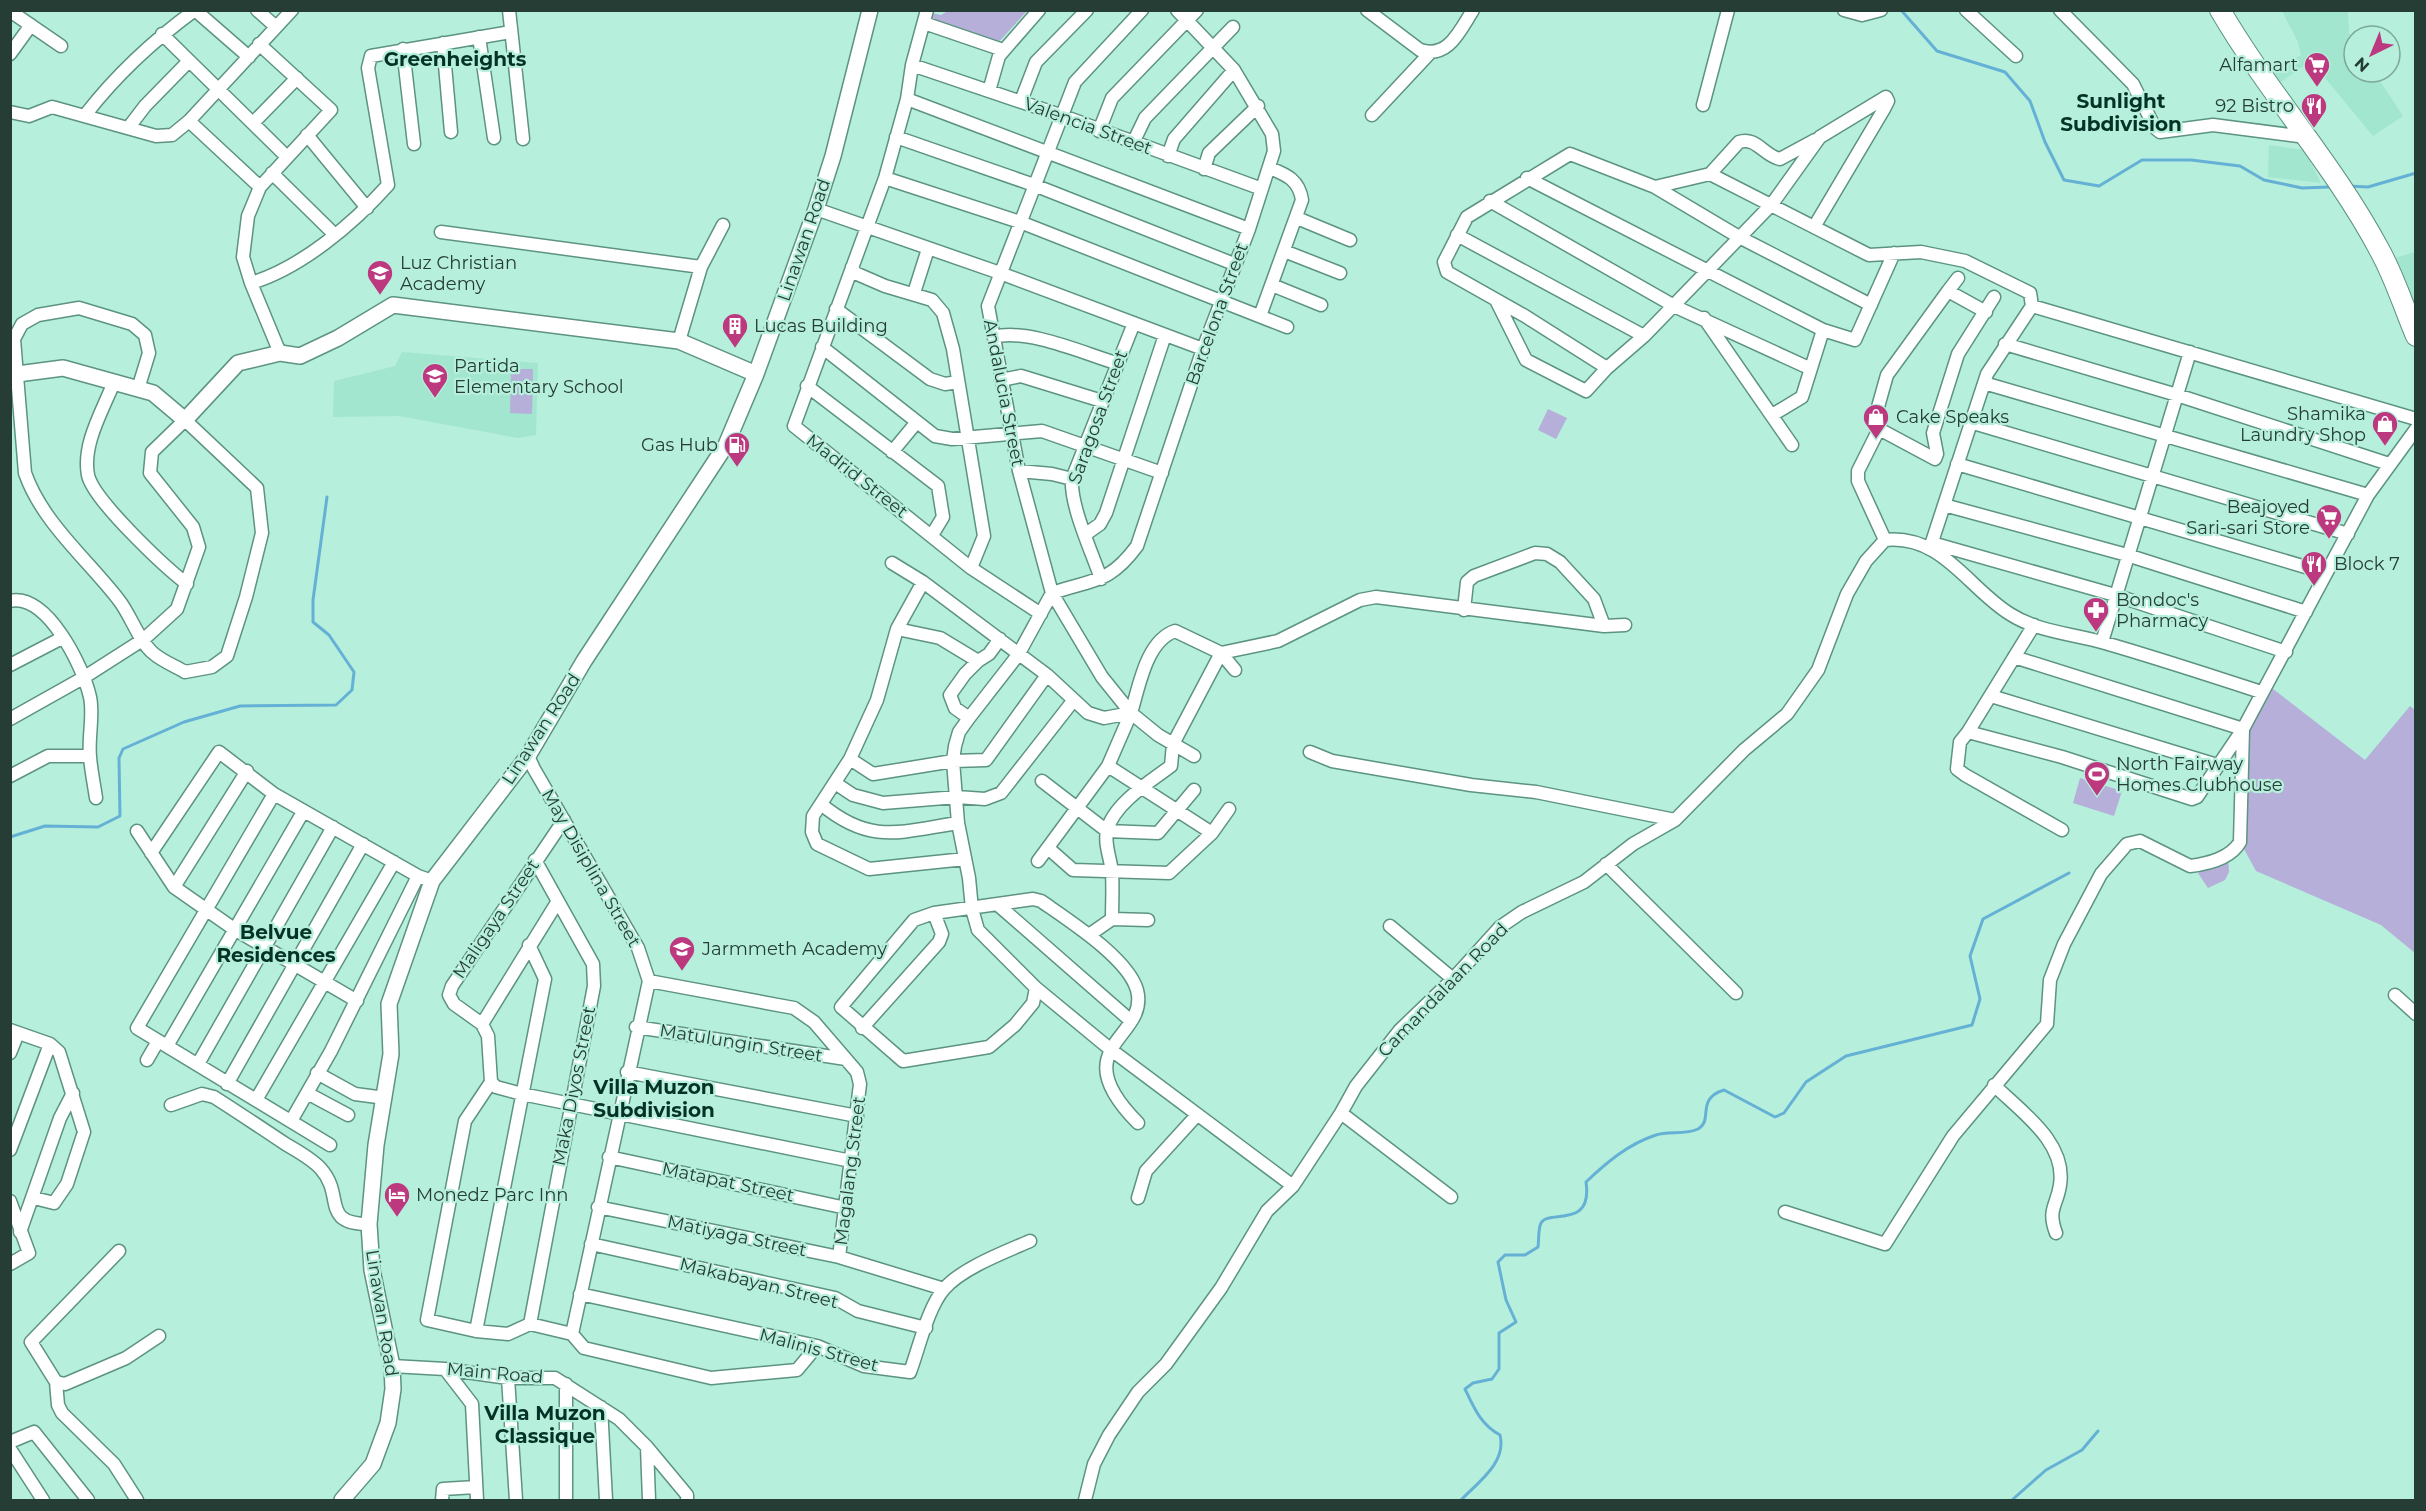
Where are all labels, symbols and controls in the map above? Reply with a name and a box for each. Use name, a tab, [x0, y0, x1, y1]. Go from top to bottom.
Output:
north arrow	[2342, 24, 2402, 84]
district label: Greenheights	[384, 47, 527, 71]
supermarket icon: Alfamart	[2302, 50, 2332, 88]
text: N	[2351, 53, 2373, 76]
place label: Alfamart	[2219, 54, 2298, 76]
district label: Sunlight Subdivision	[2060, 89, 2182, 136]
restaurant icon: 92 Bistro	[2299, 91, 2329, 129]
street label: Valencia Street	[1021, 93, 1155, 159]
place label: 92 Bistro	[2215, 95, 2294, 117]
street label: Linawan Road	[773, 176, 835, 304]
street label: Barcelona Street	[1181, 240, 1253, 388]
place label: Luz Christian Academy	[400, 252, 517, 295]
school or university icon: Luz Christian Academy	[365, 258, 395, 296]
building icon: Lucas Building	[720, 311, 750, 349]
place label: Lucas Building	[754, 315, 888, 337]
street label: Andalucia Street	[979, 318, 1029, 468]
street label: Saragosa Street	[1064, 347, 1132, 487]
place label: Partida Elementary School	[454, 355, 624, 398]
school or university icon: Partida Elementary School	[420, 361, 450, 399]
shop icon: Cake Speaks	[1861, 402, 1891, 440]
place label: Shamika Laundry Shop	[2240, 403, 2366, 446]
place label: Cake Speaks	[1896, 406, 2009, 428]
shop icon: Shamika Laundry Shop	[2370, 409, 2400, 447]
street label: Madrid Street	[802, 429, 912, 523]
fuel station icon: Gas Hub	[722, 430, 752, 468]
place label: Gas Hub	[641, 434, 718, 456]
place label: Beajoyed Sari-sari Store	[2186, 496, 2310, 539]
supermarket icon: Beajoyed Sari-sari Store	[2314, 502, 2344, 540]
restaurant icon: Block 7	[2299, 549, 2329, 587]
place label: Block 7	[2334, 553, 2400, 575]
place label: Bondoc's Pharmacy	[2116, 589, 2209, 632]
pharmacy icon: Bondoc's Pharmacy	[2081, 595, 2111, 633]
street label: Linawan Road	[497, 669, 585, 789]
place label: North Fairway Homes Clubhouse	[2116, 753, 2283, 796]
sports icon: North Fairway Homes Clubhouse	[2082, 759, 2112, 797]
street label: May Disiplina Street	[537, 785, 645, 951]
street label: Maligaya Street	[448, 855, 544, 983]
street label: Camandalaan Road	[1373, 918, 1513, 1062]
district label: Belvue Residences	[216, 920, 336, 967]
school or university icon: Jarmmeth Academy	[667, 934, 697, 972]
place label: Jarmmeth Academy	[701, 938, 887, 960]
street label: Maka Diyos Street	[548, 1004, 600, 1168]
street label: Matulungin Street	[658, 1019, 824, 1067]
district label: Villa Muzon Subdivision	[592, 1075, 715, 1122]
street label: Magalang Street	[830, 1095, 870, 1247]
street label: Matapat Street	[660, 1157, 796, 1207]
hotel icon: Monedz Parc Inn	[382, 1180, 412, 1218]
place label: Monedz Parc Inn	[416, 1184, 569, 1206]
street label: Matiyaga Street	[665, 1210, 809, 1262]
street label: Linawan Road	[361, 1248, 403, 1378]
street label: Makabayan Street	[677, 1253, 841, 1313]
street label: Malinis Street	[757, 1324, 881, 1376]
street label: Main Road	[446, 1358, 544, 1388]
district label: Villa Muzon Classique	[483, 1401, 606, 1448]

